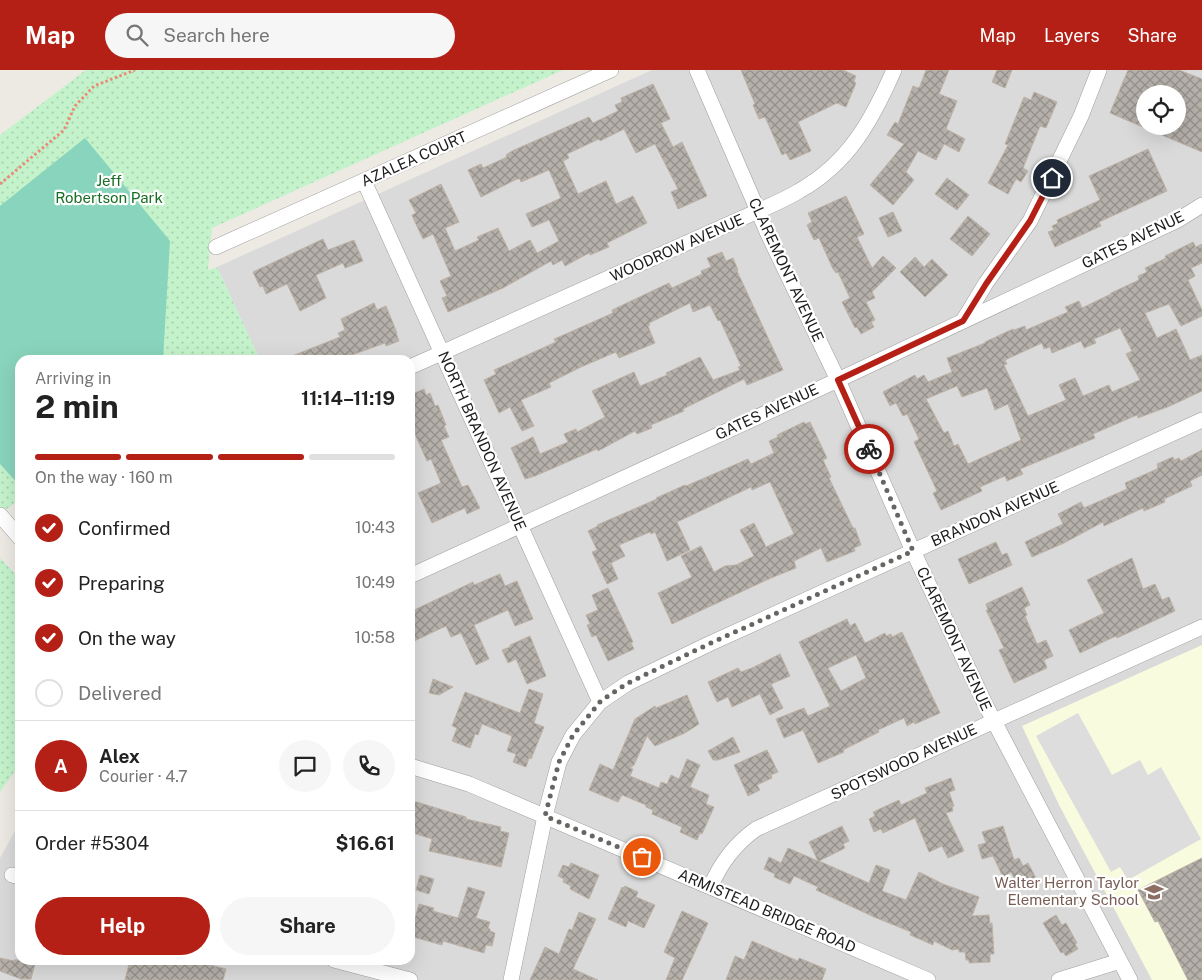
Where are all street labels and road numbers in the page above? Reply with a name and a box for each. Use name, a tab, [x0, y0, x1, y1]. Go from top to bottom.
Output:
street label: AZALEA COURT	[358, 128, 469, 189]
street label: CLAREMONT AVENUE	[746, 195, 827, 345]
street label: GATES AVENUE	[1079, 207, 1187, 272]
street label: WOODROW AVENUE	[607, 210, 746, 285]
street label: NORTH BRANDON AVENUE	[435, 348, 530, 533]
street label: GATES AVENUE	[713, 380, 821, 443]
street label: BRANDON AVENUE	[928, 478, 1061, 549]
street label: CLAREMONT AVENUE	[914, 564, 995, 714]
street label: SPOTSWOOD AVENUE	[828, 720, 979, 803]
street label: ARMISTEAD BRIDGE ROAD	[676, 865, 859, 956]

